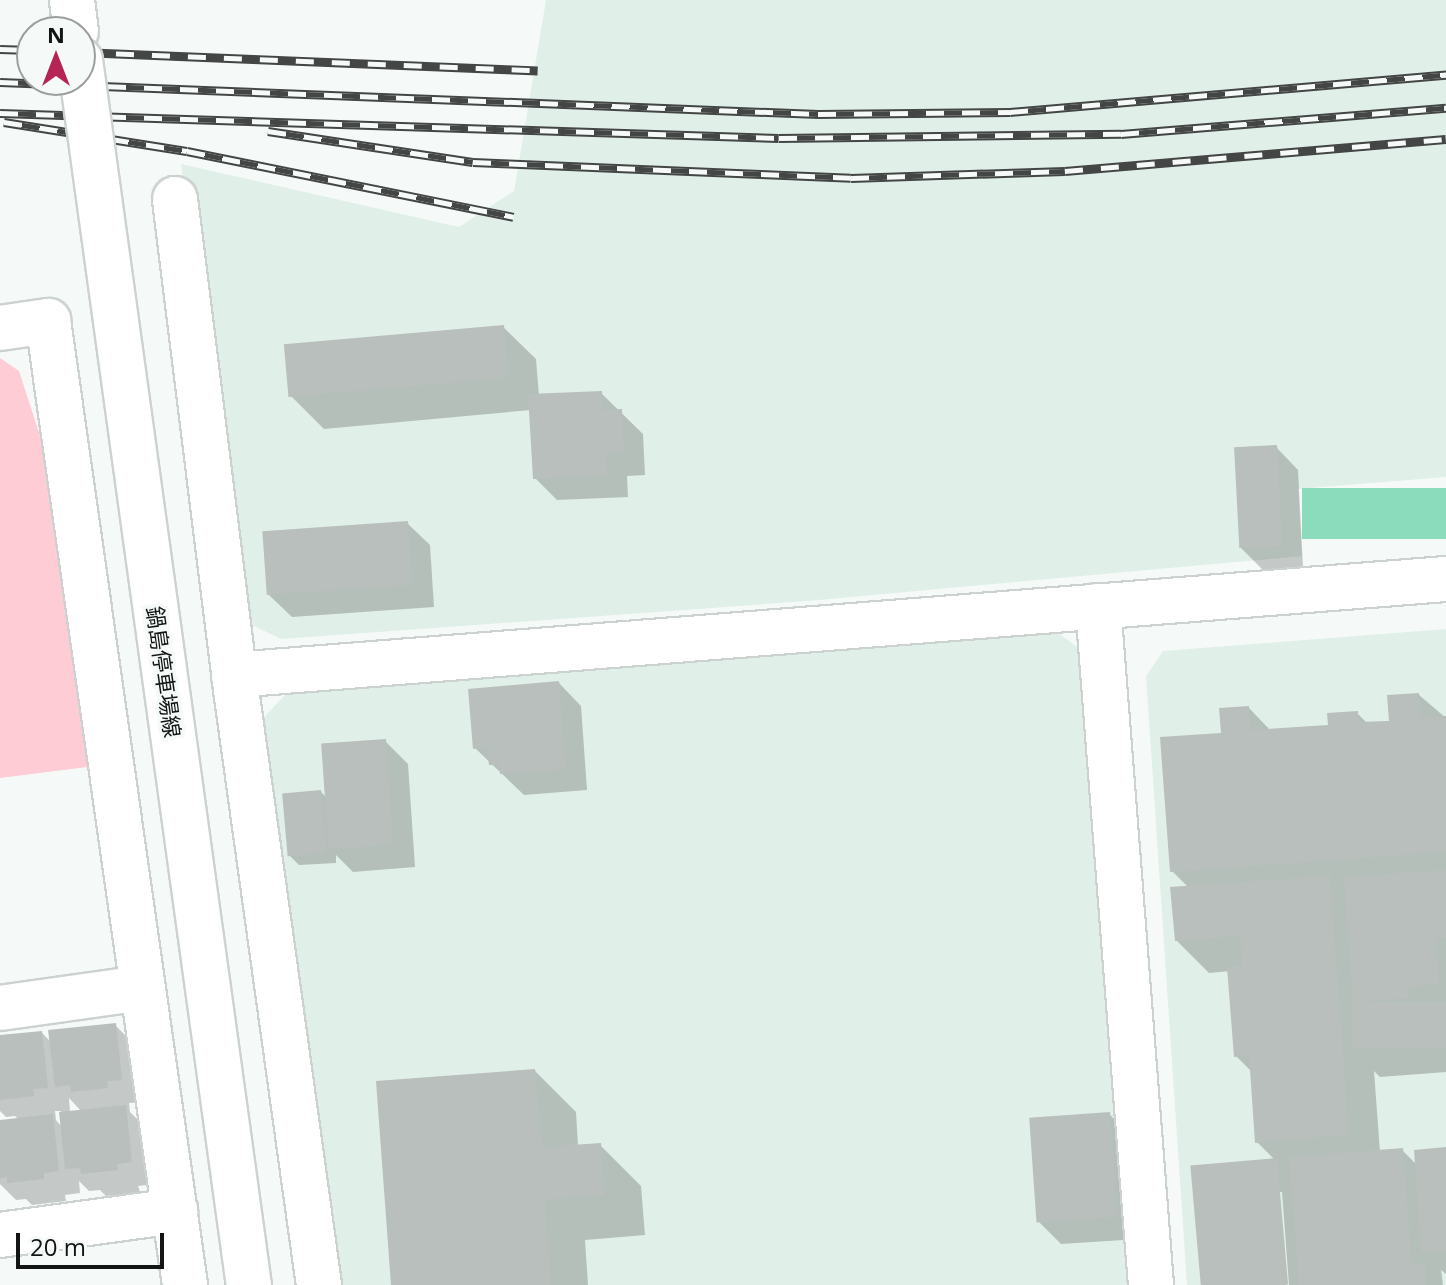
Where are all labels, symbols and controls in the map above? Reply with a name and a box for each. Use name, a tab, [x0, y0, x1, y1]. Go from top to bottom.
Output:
north arrow	[16, 16, 96, 96]
text: N	[47, 19, 65, 49]
street label: 鍋島停車場線	[142, 605, 186, 739]
scale bar	[20, 1217, 168, 1267]
text: 20 m	[30, 1230, 86, 1263]

